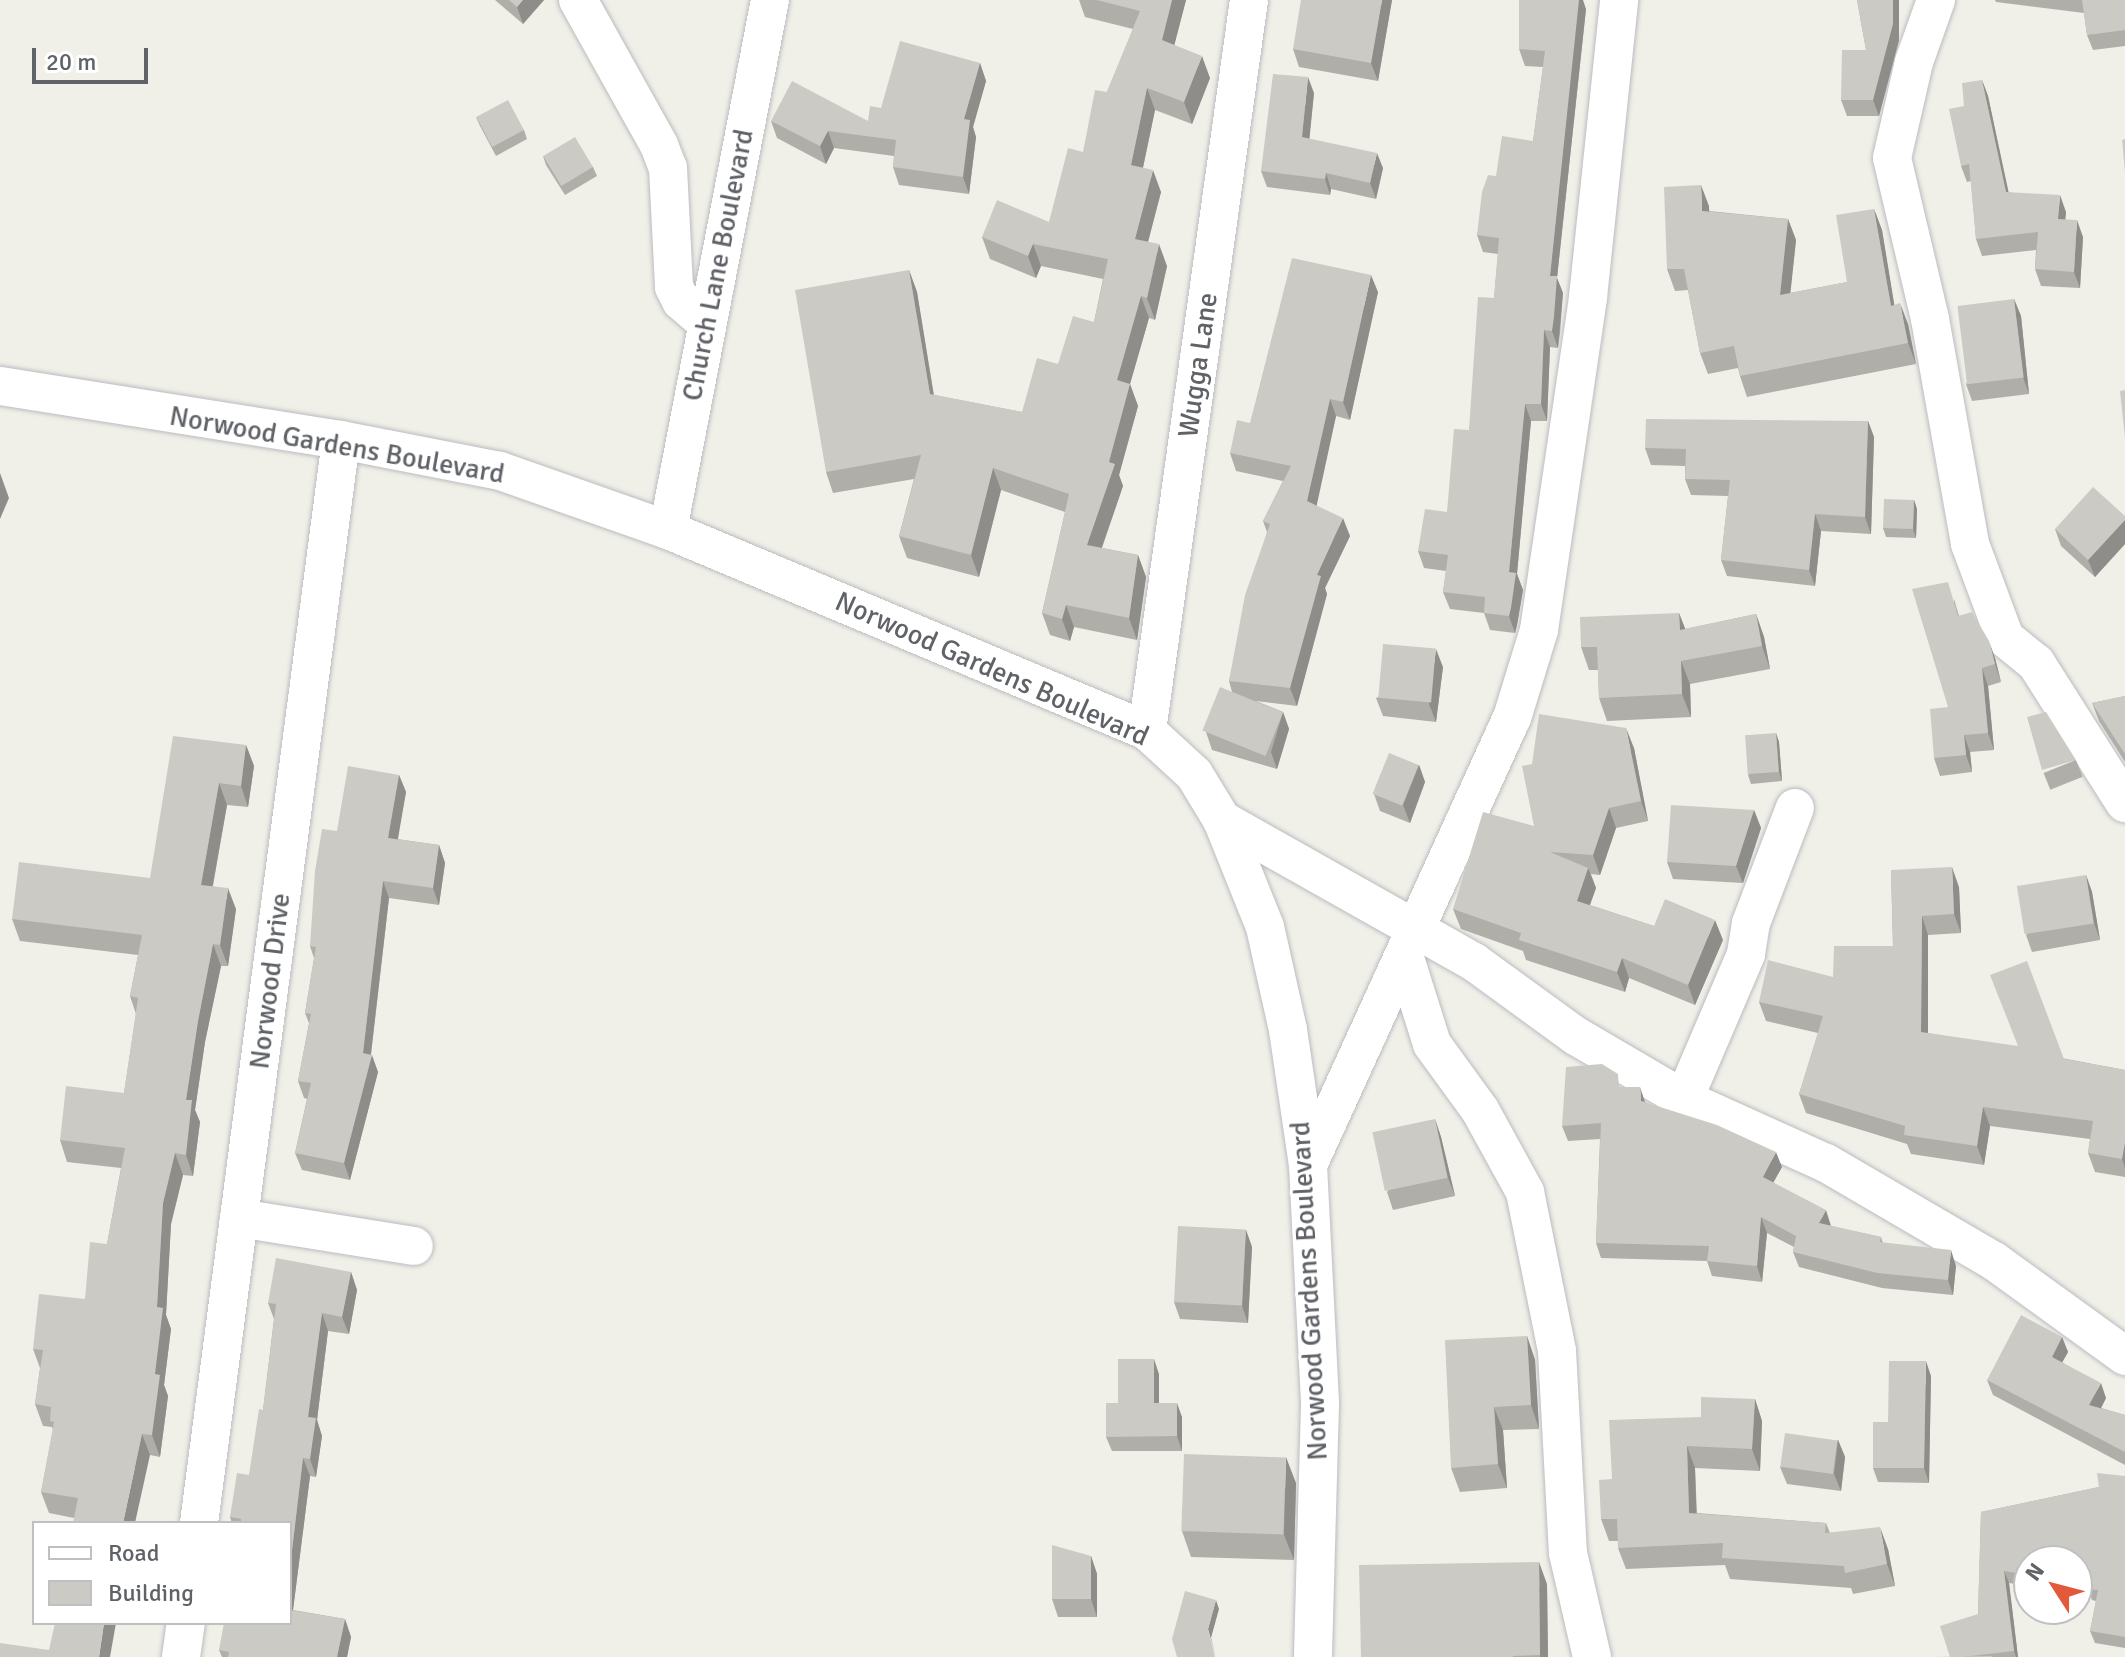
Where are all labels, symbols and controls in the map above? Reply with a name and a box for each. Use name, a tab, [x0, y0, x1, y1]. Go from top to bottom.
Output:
scale bar	[36, 32, 152, 82]
text: 20 m	[46, 47, 96, 77]
street label: Church Lane Boulevard	[675, 126, 761, 404]
street label: Wugga Lane	[1171, 290, 1225, 440]
street label: Norwood Gardens Boulevard	[167, 399, 507, 491]
street label: Norwood Gardens Boulevard	[830, 585, 1154, 753]
street label: Norwood Drive	[243, 891, 297, 1071]
street label: Norwood Gardens Boulevard	[1283, 1121, 1335, 1461]
legend	[32, 1521, 292, 1625]
text: Road	[108, 1538, 159, 1568]
north arrow	[2013, 1545, 2093, 1625]
text: N	[2019, 1558, 2050, 1586]
text: Building	[108, 1578, 194, 1608]

